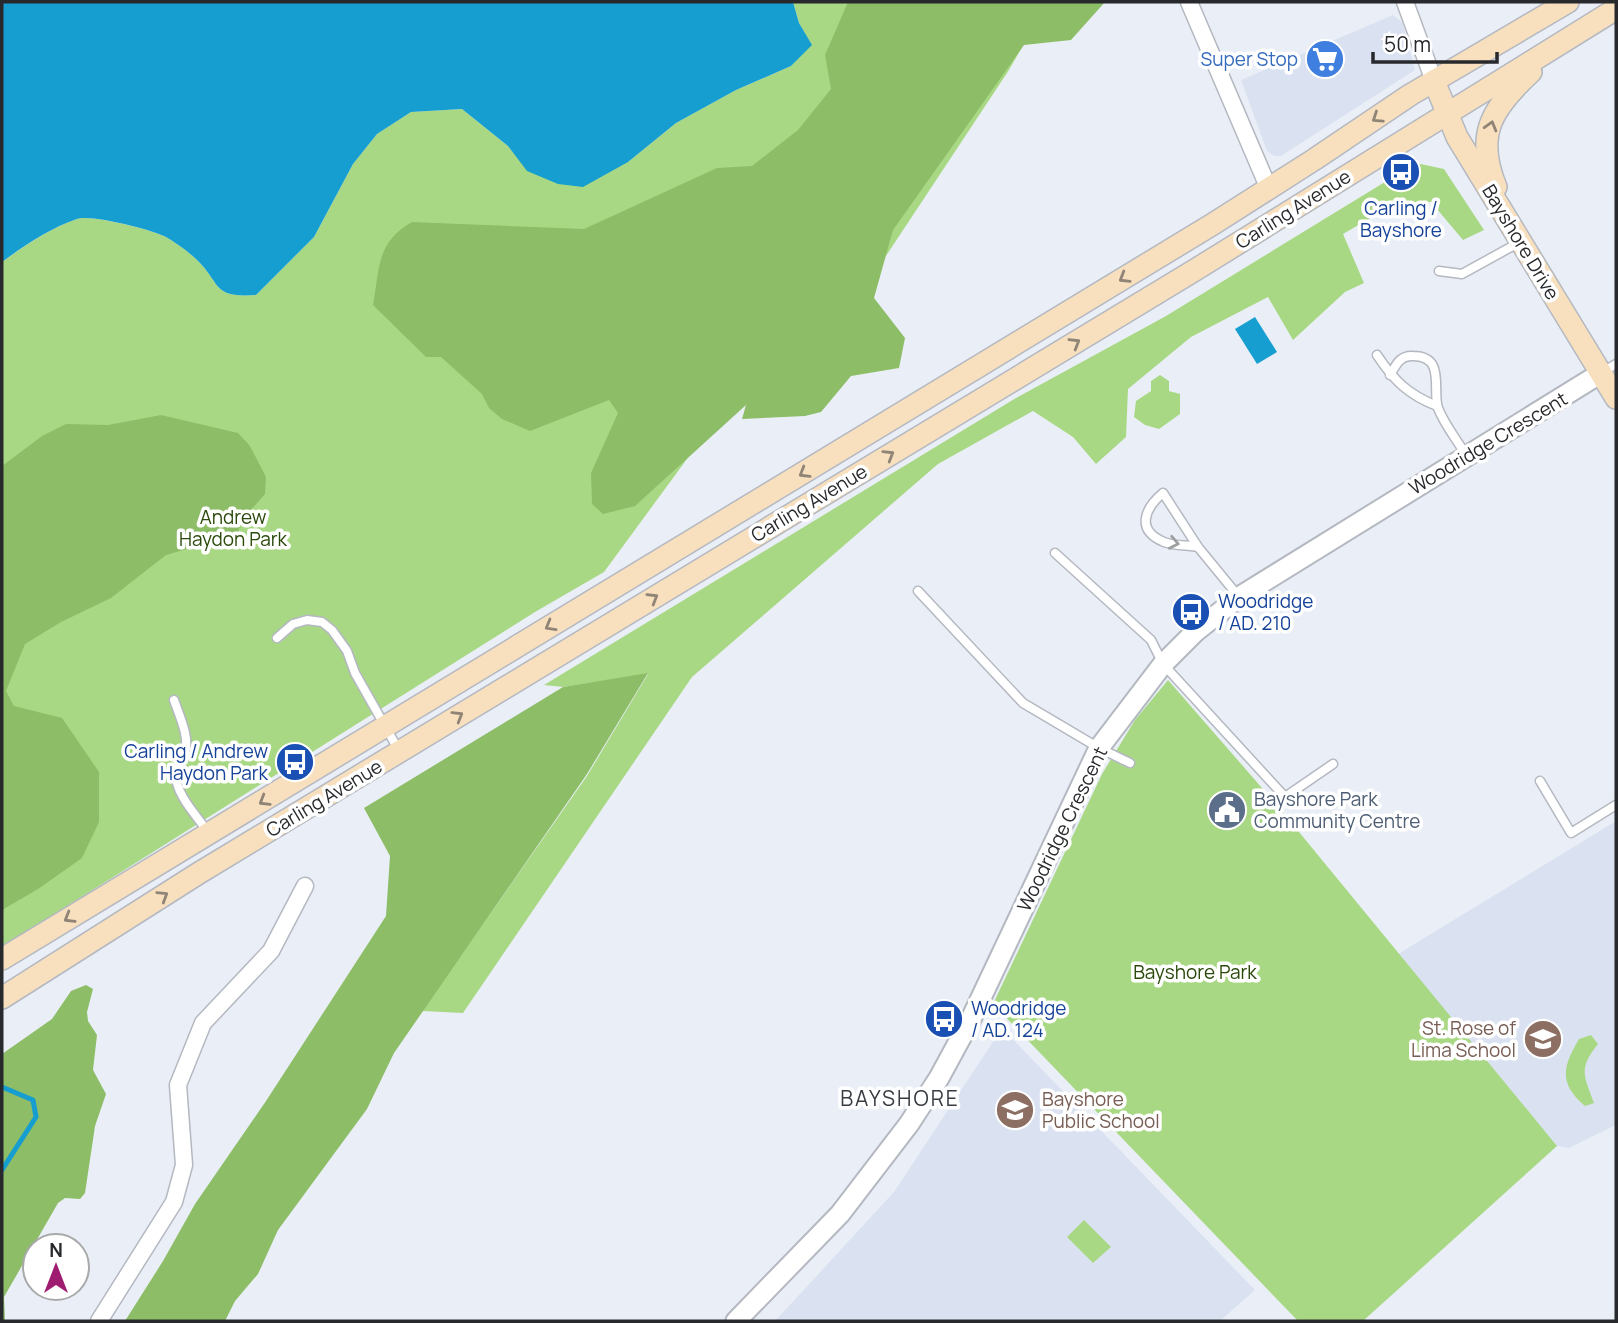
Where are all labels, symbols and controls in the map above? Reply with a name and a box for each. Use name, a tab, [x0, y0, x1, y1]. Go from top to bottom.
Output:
scale bar	[1373, 21, 1497, 65]
text: 50 m	[1384, 30, 1431, 58]
supermarket icon: Super Stop	[1304, 38, 1346, 80]
place label: Super Stop	[1201, 46, 1298, 72]
one-way arrow	[1372, 110, 1385, 123]
one-way arrow	[1482, 120, 1497, 132]
bus stop icon: Carling / Bayshore	[1380, 151, 1422, 193]
street label: Carling Avenue	[1230, 163, 1356, 255]
street label: Bayshore Drive	[1476, 180, 1566, 304]
place label: Carling / Bayshore	[1360, 195, 1442, 243]
one-way arrow	[1119, 270, 1132, 283]
one-way arrow	[1067, 338, 1080, 351]
street label: Woodridge Crescent	[1404, 385, 1572, 501]
one-way arrow	[882, 450, 895, 463]
street label: Carling Avenue	[746, 458, 872, 548]
one-way arrow	[799, 464, 812, 477]
park label: Andrew Haydon Park	[179, 504, 288, 552]
one-way arrow	[1168, 535, 1180, 550]
place label: Woodridge / AD. 210	[1218, 588, 1313, 636]
bus stop icon: Woodridge / AD. 210	[1170, 591, 1212, 633]
one-way arrow	[645, 593, 658, 606]
one-way arrow	[545, 618, 557, 631]
one-way arrow	[451, 712, 464, 725]
place label: Carling / Andrew Haydon Park	[124, 738, 269, 786]
bus stop icon: Carling / Andrew Haydon Park	[274, 741, 316, 783]
street label: Woodridge Crescent	[1011, 742, 1113, 916]
street label: Carling Avenue	[261, 753, 387, 843]
place label: Bayshore Park Community Centre	[1254, 786, 1420, 834]
public building icon: Bayshore Park Community Centre	[1206, 789, 1248, 831]
one-way arrow	[258, 792, 271, 805]
one-way arrow	[155, 892, 168, 905]
one-way arrow	[64, 910, 77, 923]
park label: Bayshore Park	[1133, 959, 1257, 985]
place label: Woodridge / AD. 124	[971, 995, 1066, 1043]
bus stop icon: Woodridge / AD. 124	[923, 998, 965, 1040]
place label: St. Rose of Lima School	[1411, 1015, 1516, 1063]
school or university icon: St. Rose of Lima School	[1522, 1018, 1564, 1060]
district label: BAYSHORE	[840, 1084, 960, 1112]
place label: Bayshore Public School	[1042, 1086, 1160, 1134]
school or university icon: Bayshore Public School	[994, 1089, 1036, 1131]
north arrow	[21, 1232, 91, 1302]
text: N	[49, 1237, 63, 1263]

